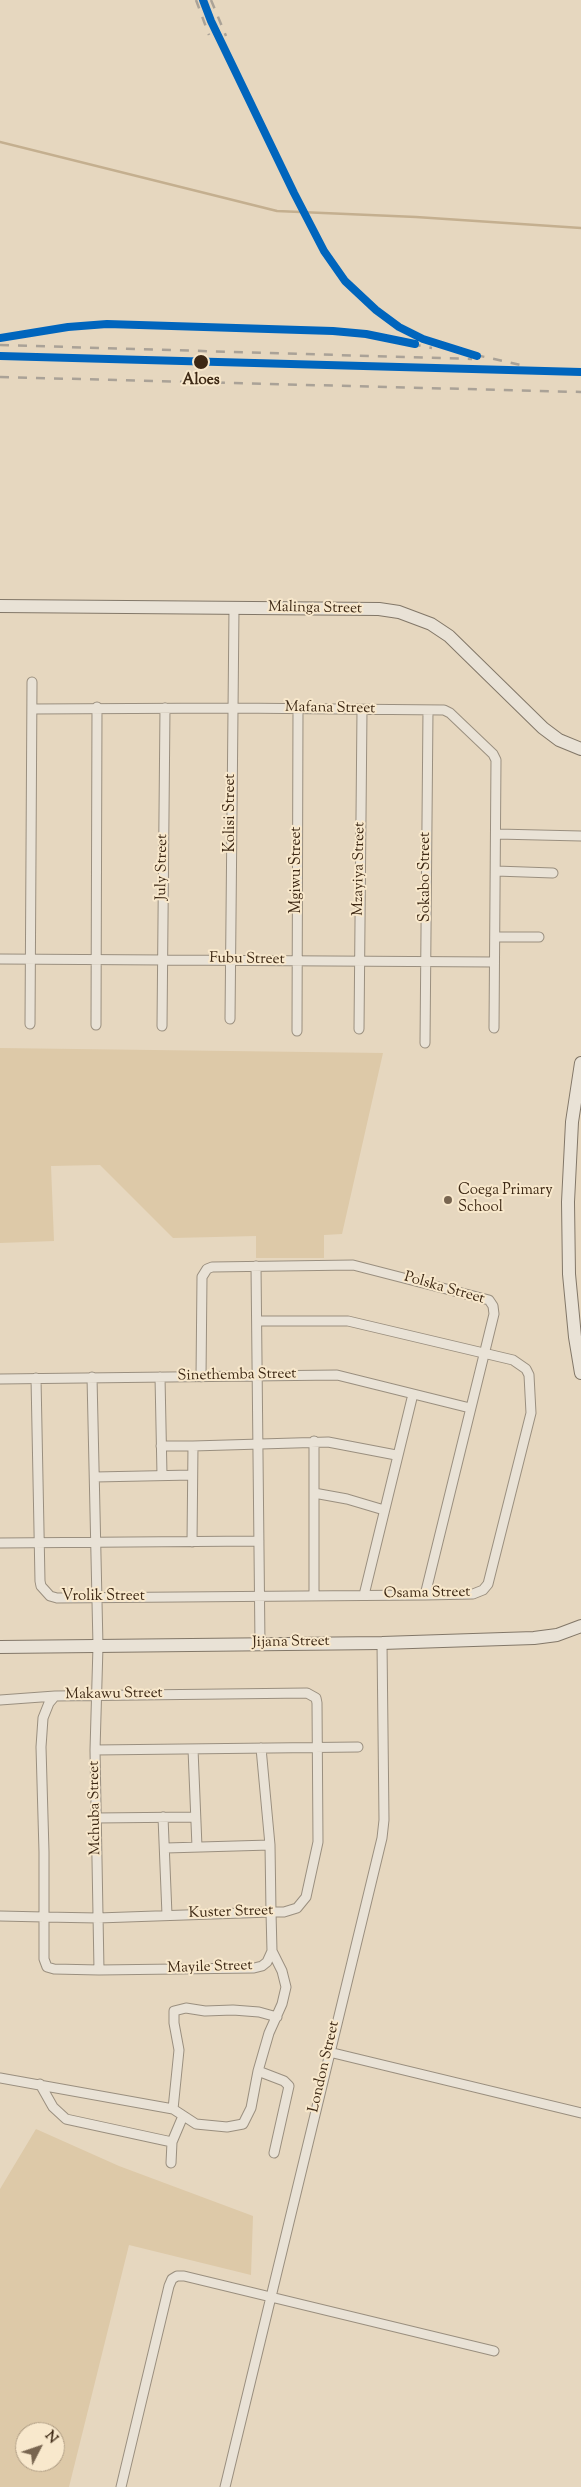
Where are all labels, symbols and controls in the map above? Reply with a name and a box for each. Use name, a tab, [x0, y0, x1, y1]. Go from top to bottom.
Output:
marker: Aloes	[192, 353, 210, 371]
place label: Aloes	[182, 372, 220, 390]
street label: Malinga Street	[268, 599, 362, 619]
street label: Mafana Street	[285, 699, 375, 719]
street label: Kolisi Street	[222, 774, 240, 852]
street label: Mzayiya Street	[350, 822, 370, 916]
street label: Mgiwu Street	[288, 827, 306, 913]
street label: Sokabo Street	[417, 832, 435, 922]
street label: July Street	[153, 834, 173, 900]
street label: Fubu Street	[209, 950, 285, 970]
place label: Coega Primary School	[458, 1182, 553, 1217]
marker: Coega Primary School	[442, 1194, 454, 1206]
street label: Polska Street	[402, 1269, 486, 1309]
street label: Sinethemba Street	[177, 1366, 297, 1386]
street label: Osama Street	[383, 1584, 471, 1604]
street label: Vrolik Street	[61, 1588, 145, 1606]
street label: Jijana Street	[252, 1633, 330, 1653]
street label: Makawu Street	[65, 1685, 163, 1705]
street label: Mchuba Street	[86, 1761, 106, 1855]
street label: Kuster Street	[188, 1903, 274, 1923]
street label: Mayile Street	[167, 1958, 253, 1978]
street label: London Street	[306, 2020, 344, 2114]
north arrow	[15, 2422, 65, 2472]
text: N	[39, 2427, 62, 2449]

